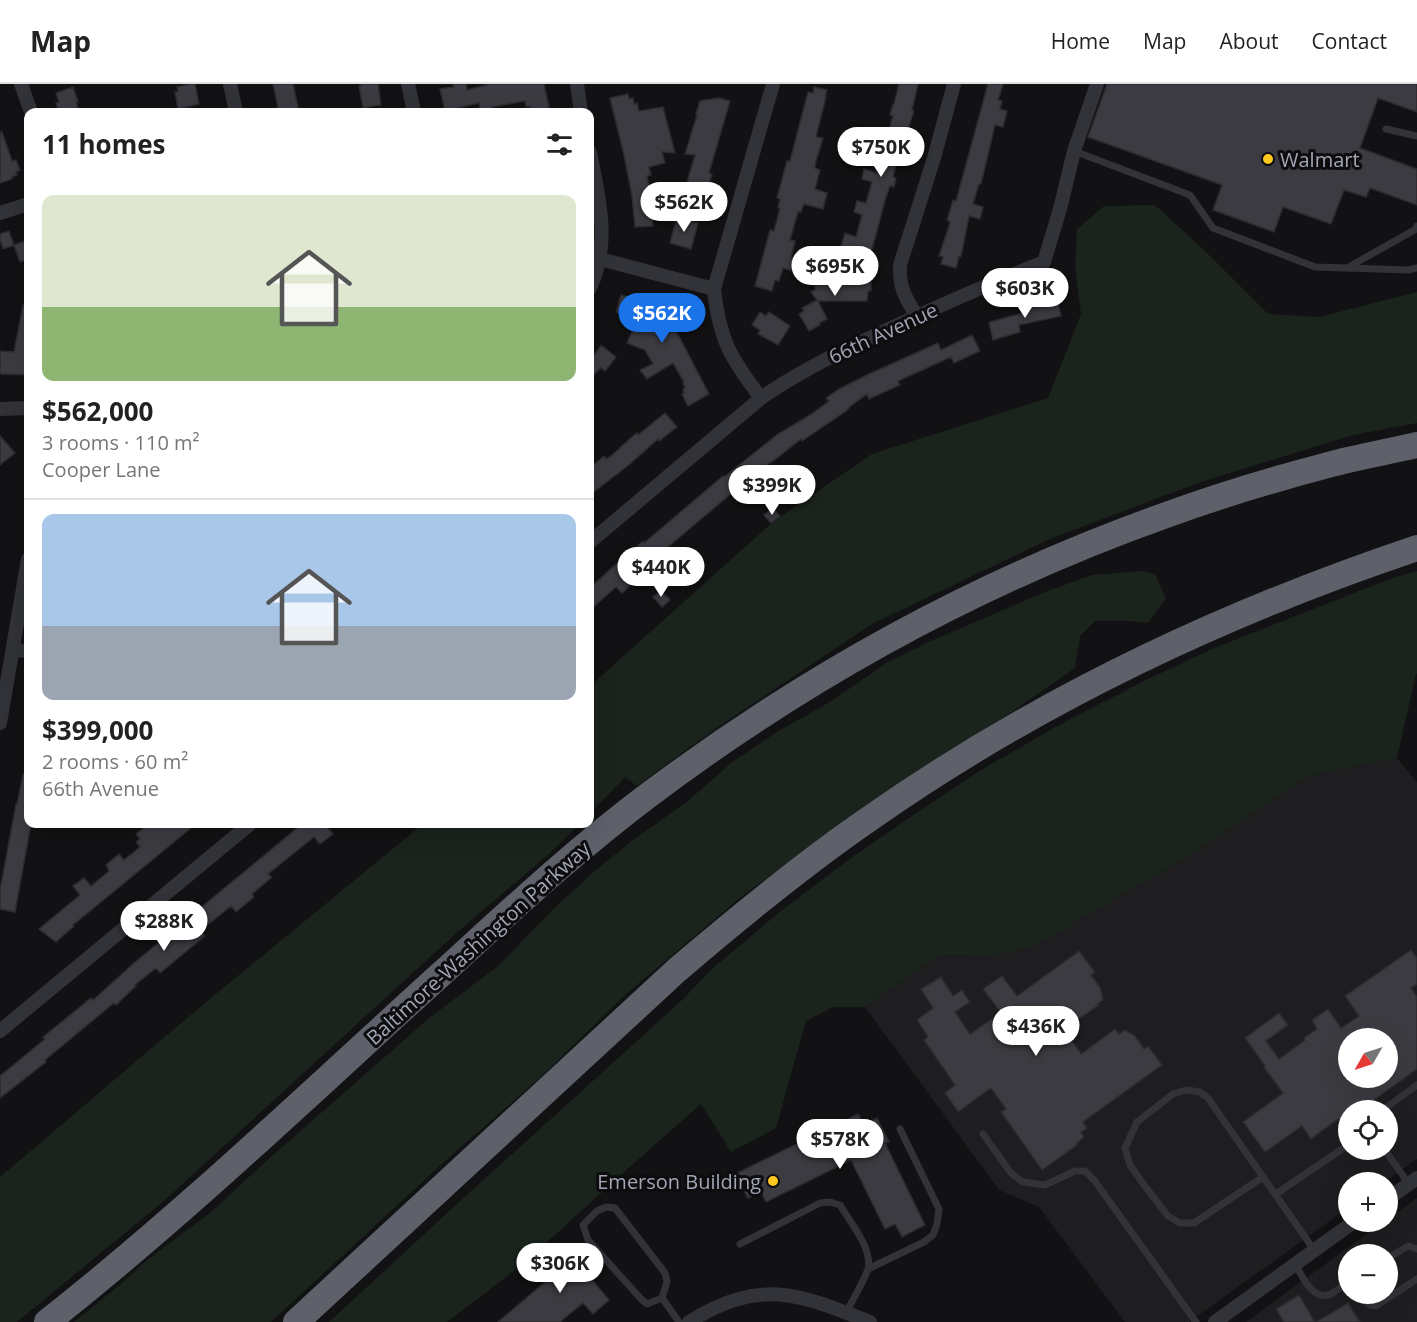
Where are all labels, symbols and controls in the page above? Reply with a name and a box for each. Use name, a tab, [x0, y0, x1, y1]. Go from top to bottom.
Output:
text: Map	[30, 22, 91, 60]
text: Home	[1051, 27, 1110, 55]
text: Map	[1143, 27, 1186, 55]
text: About	[1219, 27, 1279, 55]
text: Contact	[1312, 27, 1387, 55]
text: 11 homes	[42, 126, 166, 162]
pin: $750K	[839, 127, 923, 178]
icon: filters	[543, 128, 576, 161]
text: $750K	[851, 133, 911, 160]
place label: Walmart	[1280, 146, 1360, 173]
marker: Walmart	[1261, 152, 1275, 166]
pin: $562K	[642, 182, 726, 233]
text: $562K	[654, 188, 714, 215]
icon: home	[255, 234, 363, 342]
pin: $695K	[793, 246, 877, 297]
text: $695K	[805, 252, 865, 279]
pin: $603K	[983, 268, 1067, 319]
text: $603K	[995, 274, 1055, 301]
pin: $562K	[620, 293, 704, 344]
street label: 66th Avenue	[824, 296, 942, 370]
text: $562K	[632, 299, 692, 326]
text: $562,000	[42, 393, 153, 429]
text: 3 rooms · 110 m²	[42, 429, 200, 456]
text: Cooper Lane	[42, 456, 161, 483]
pin: $399K	[730, 465, 814, 516]
text: $399K	[742, 471, 802, 498]
pin: $440K	[619, 547, 703, 598]
icon: home	[255, 553, 363, 661]
text: $440K	[631, 553, 691, 580]
text: $399,000	[42, 712, 153, 748]
text: 2 rooms · 60 m²	[42, 748, 188, 775]
text: 66th Avenue	[42, 775, 159, 802]
street label: Baltimore-Washington Parkway	[360, 835, 596, 1051]
pin: $288K	[122, 901, 206, 952]
text: $288K	[134, 907, 194, 934]
pin: $436K	[994, 1006, 1078, 1057]
text: $436K	[1006, 1012, 1066, 1039]
north arrow	[1338, 1028, 1398, 1088]
map controls	[1338, 1028, 1398, 1304]
button: locate	[1338, 1100, 1398, 1160]
pin: $578K	[798, 1119, 882, 1170]
text: $578K	[810, 1125, 870, 1152]
place label: Emerson Building	[597, 1168, 761, 1195]
button: +	[1338, 1172, 1398, 1232]
marker: Emerson Building	[766, 1174, 780, 1188]
pin: $306K	[518, 1243, 602, 1294]
button: −	[1338, 1244, 1398, 1304]
text: $306K	[530, 1249, 590, 1276]

